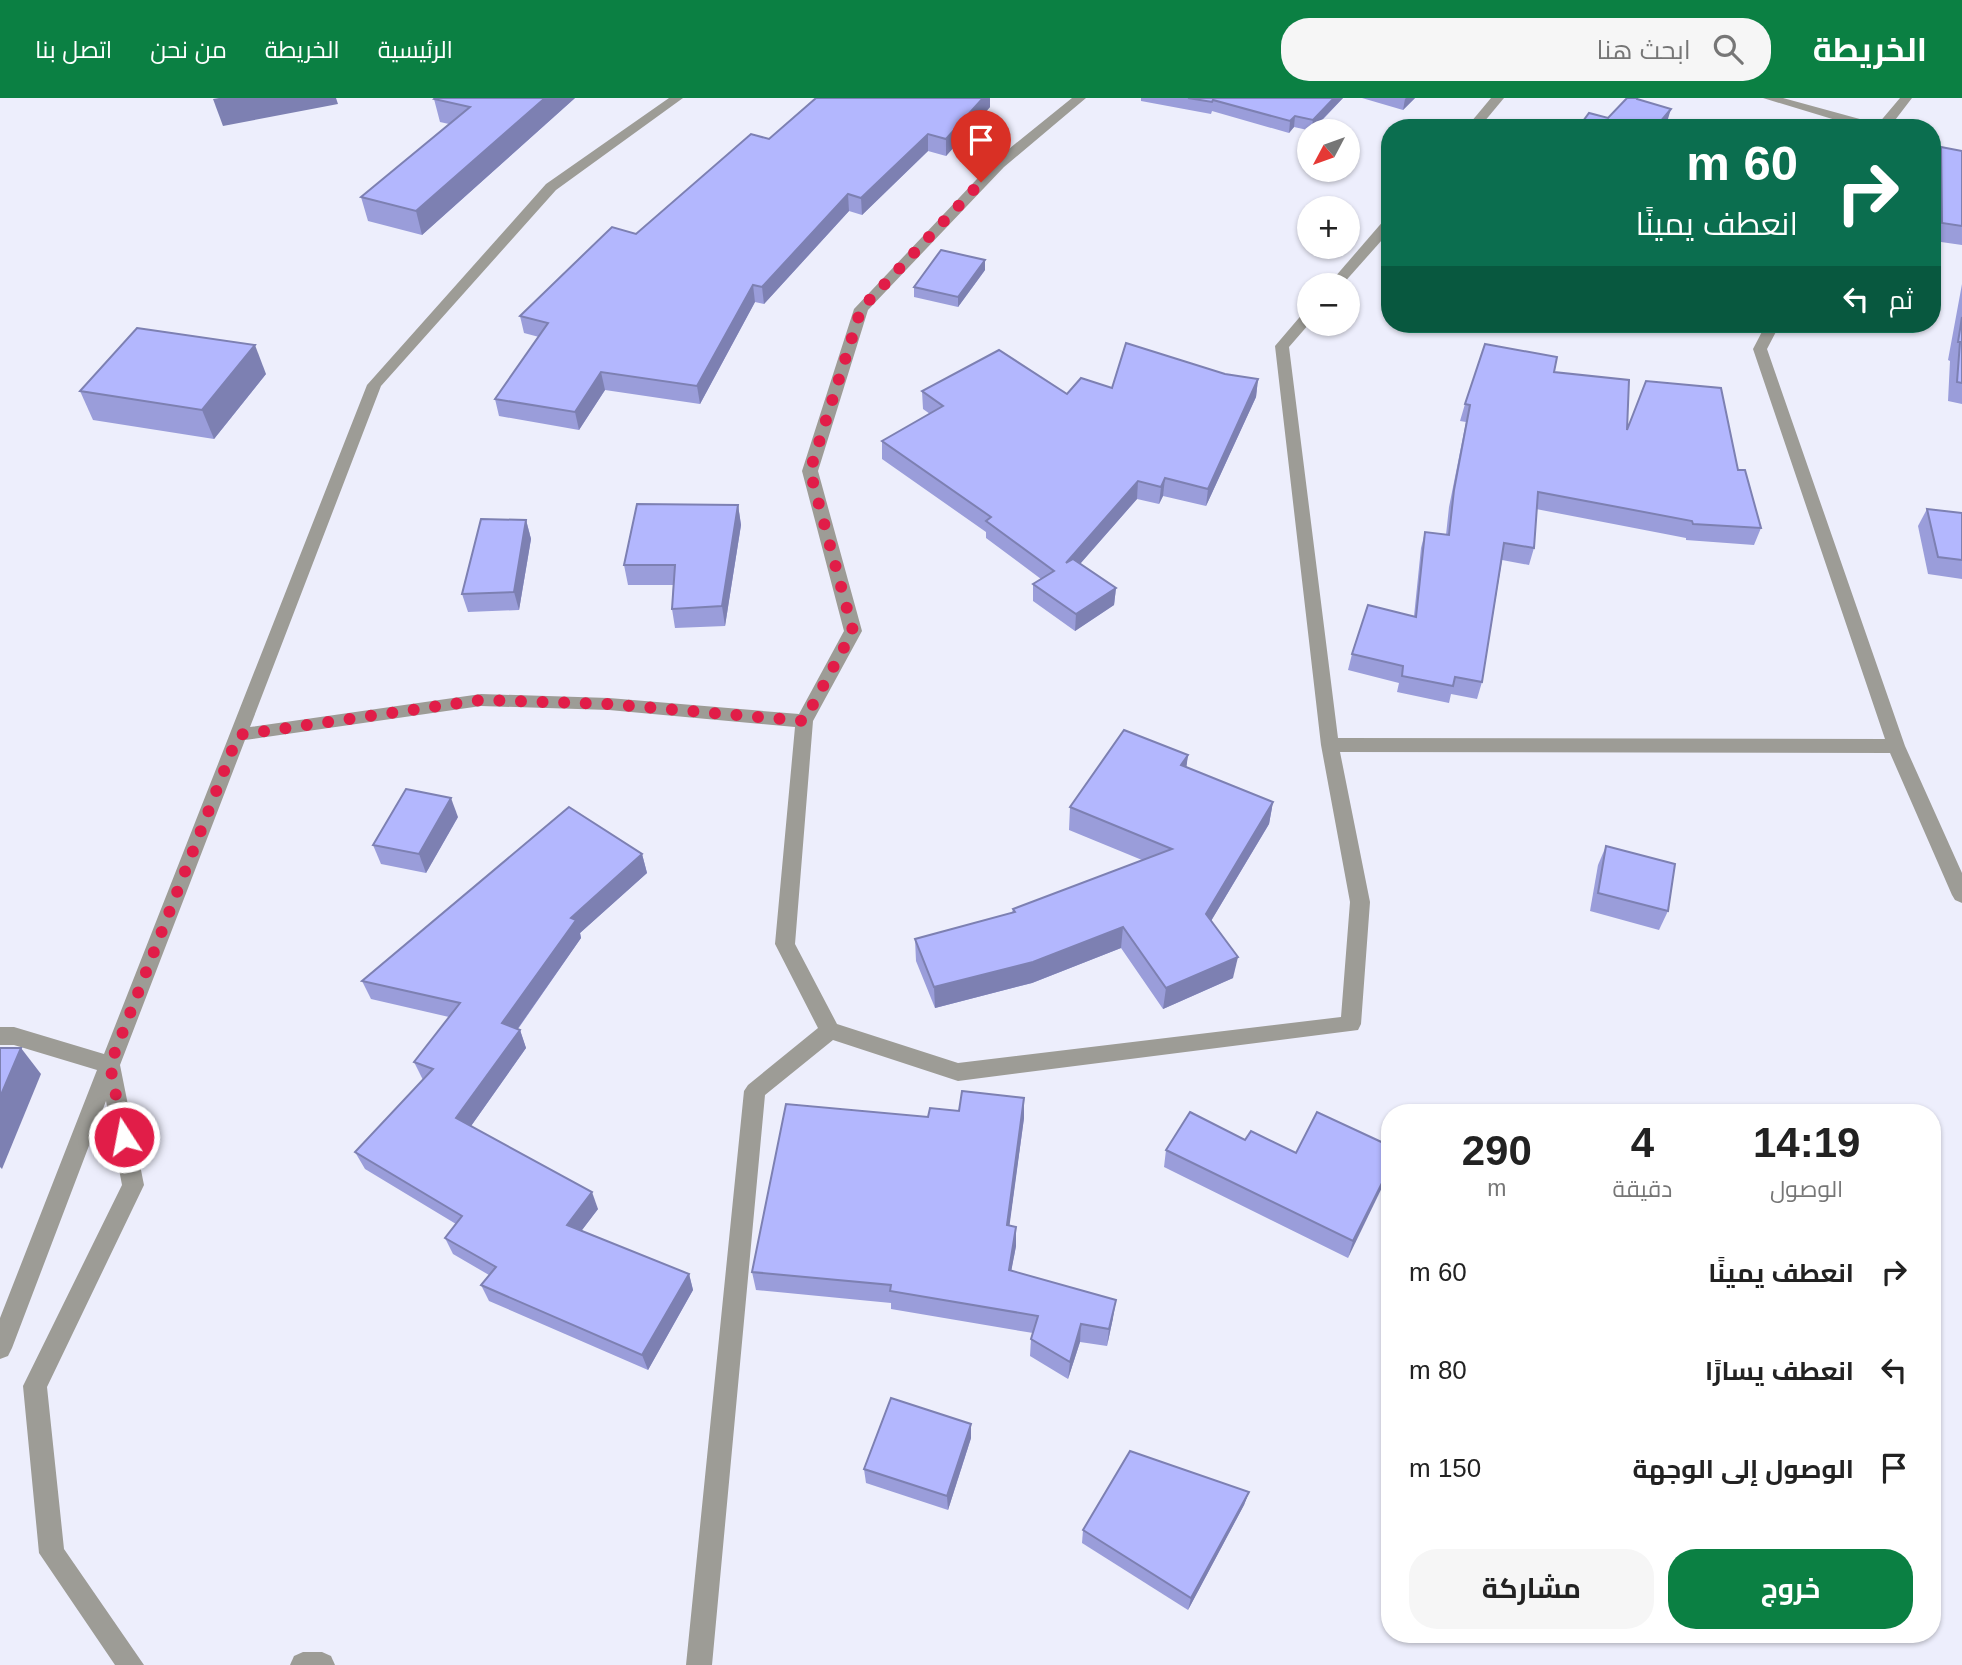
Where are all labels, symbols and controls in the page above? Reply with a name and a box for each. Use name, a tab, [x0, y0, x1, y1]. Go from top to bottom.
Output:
search box	[1281, 18, 1771, 81]
icon: search	[1709, 30, 1747, 68]
text: الخريطة	[1813, 31, 1927, 68]
text: ابحث هنا	[1597, 35, 1691, 65]
text: اتصل بنا	[35, 36, 112, 63]
text: من نحن	[150, 36, 227, 63]
text: الخريطة	[265, 36, 340, 63]
text: الرئيسية	[378, 36, 453, 63]
pin	[951, 110, 1011, 182]
north arrow	[1297, 119, 1360, 182]
map controls	[1297, 119, 1360, 336]
icon: arrive	[962, 121, 1000, 159]
text: 60 m	[1686, 136, 1798, 190]
icon: right	[1822, 147, 1913, 238]
button: +	[1297, 196, 1360, 259]
text: انعطف يمينًا	[1635, 206, 1798, 242]
button: −	[1297, 273, 1360, 336]
icon: left	[1837, 280, 1875, 318]
text: ثم	[1889, 285, 1913, 315]
position arrow	[87, 1100, 161, 1174]
text: 4	[1631, 1119, 1654, 1166]
text: 14:19	[1753, 1119, 1860, 1166]
text: 290	[1462, 1127, 1532, 1174]
text: m	[1487, 1175, 1506, 1201]
text: دقيقة	[1612, 1176, 1672, 1202]
text: الوصول	[1770, 1176, 1843, 1202]
icon: right	[1875, 1253, 1913, 1291]
text: 60 m	[1409, 1257, 1467, 1287]
text: انعطف يمينًا	[1708, 1258, 1854, 1288]
icon: left	[1875, 1351, 1913, 1389]
text: 80 m	[1409, 1355, 1467, 1385]
text: انعطف يسارًا	[1705, 1356, 1854, 1386]
icon: arrive	[1875, 1449, 1913, 1487]
text: 150 m	[1409, 1453, 1481, 1483]
text: الوصول إلى الوجهة	[1632, 1454, 1854, 1484]
button: مشاركة	[1409, 1549, 1654, 1629]
button: خروج	[1668, 1549, 1913, 1629]

